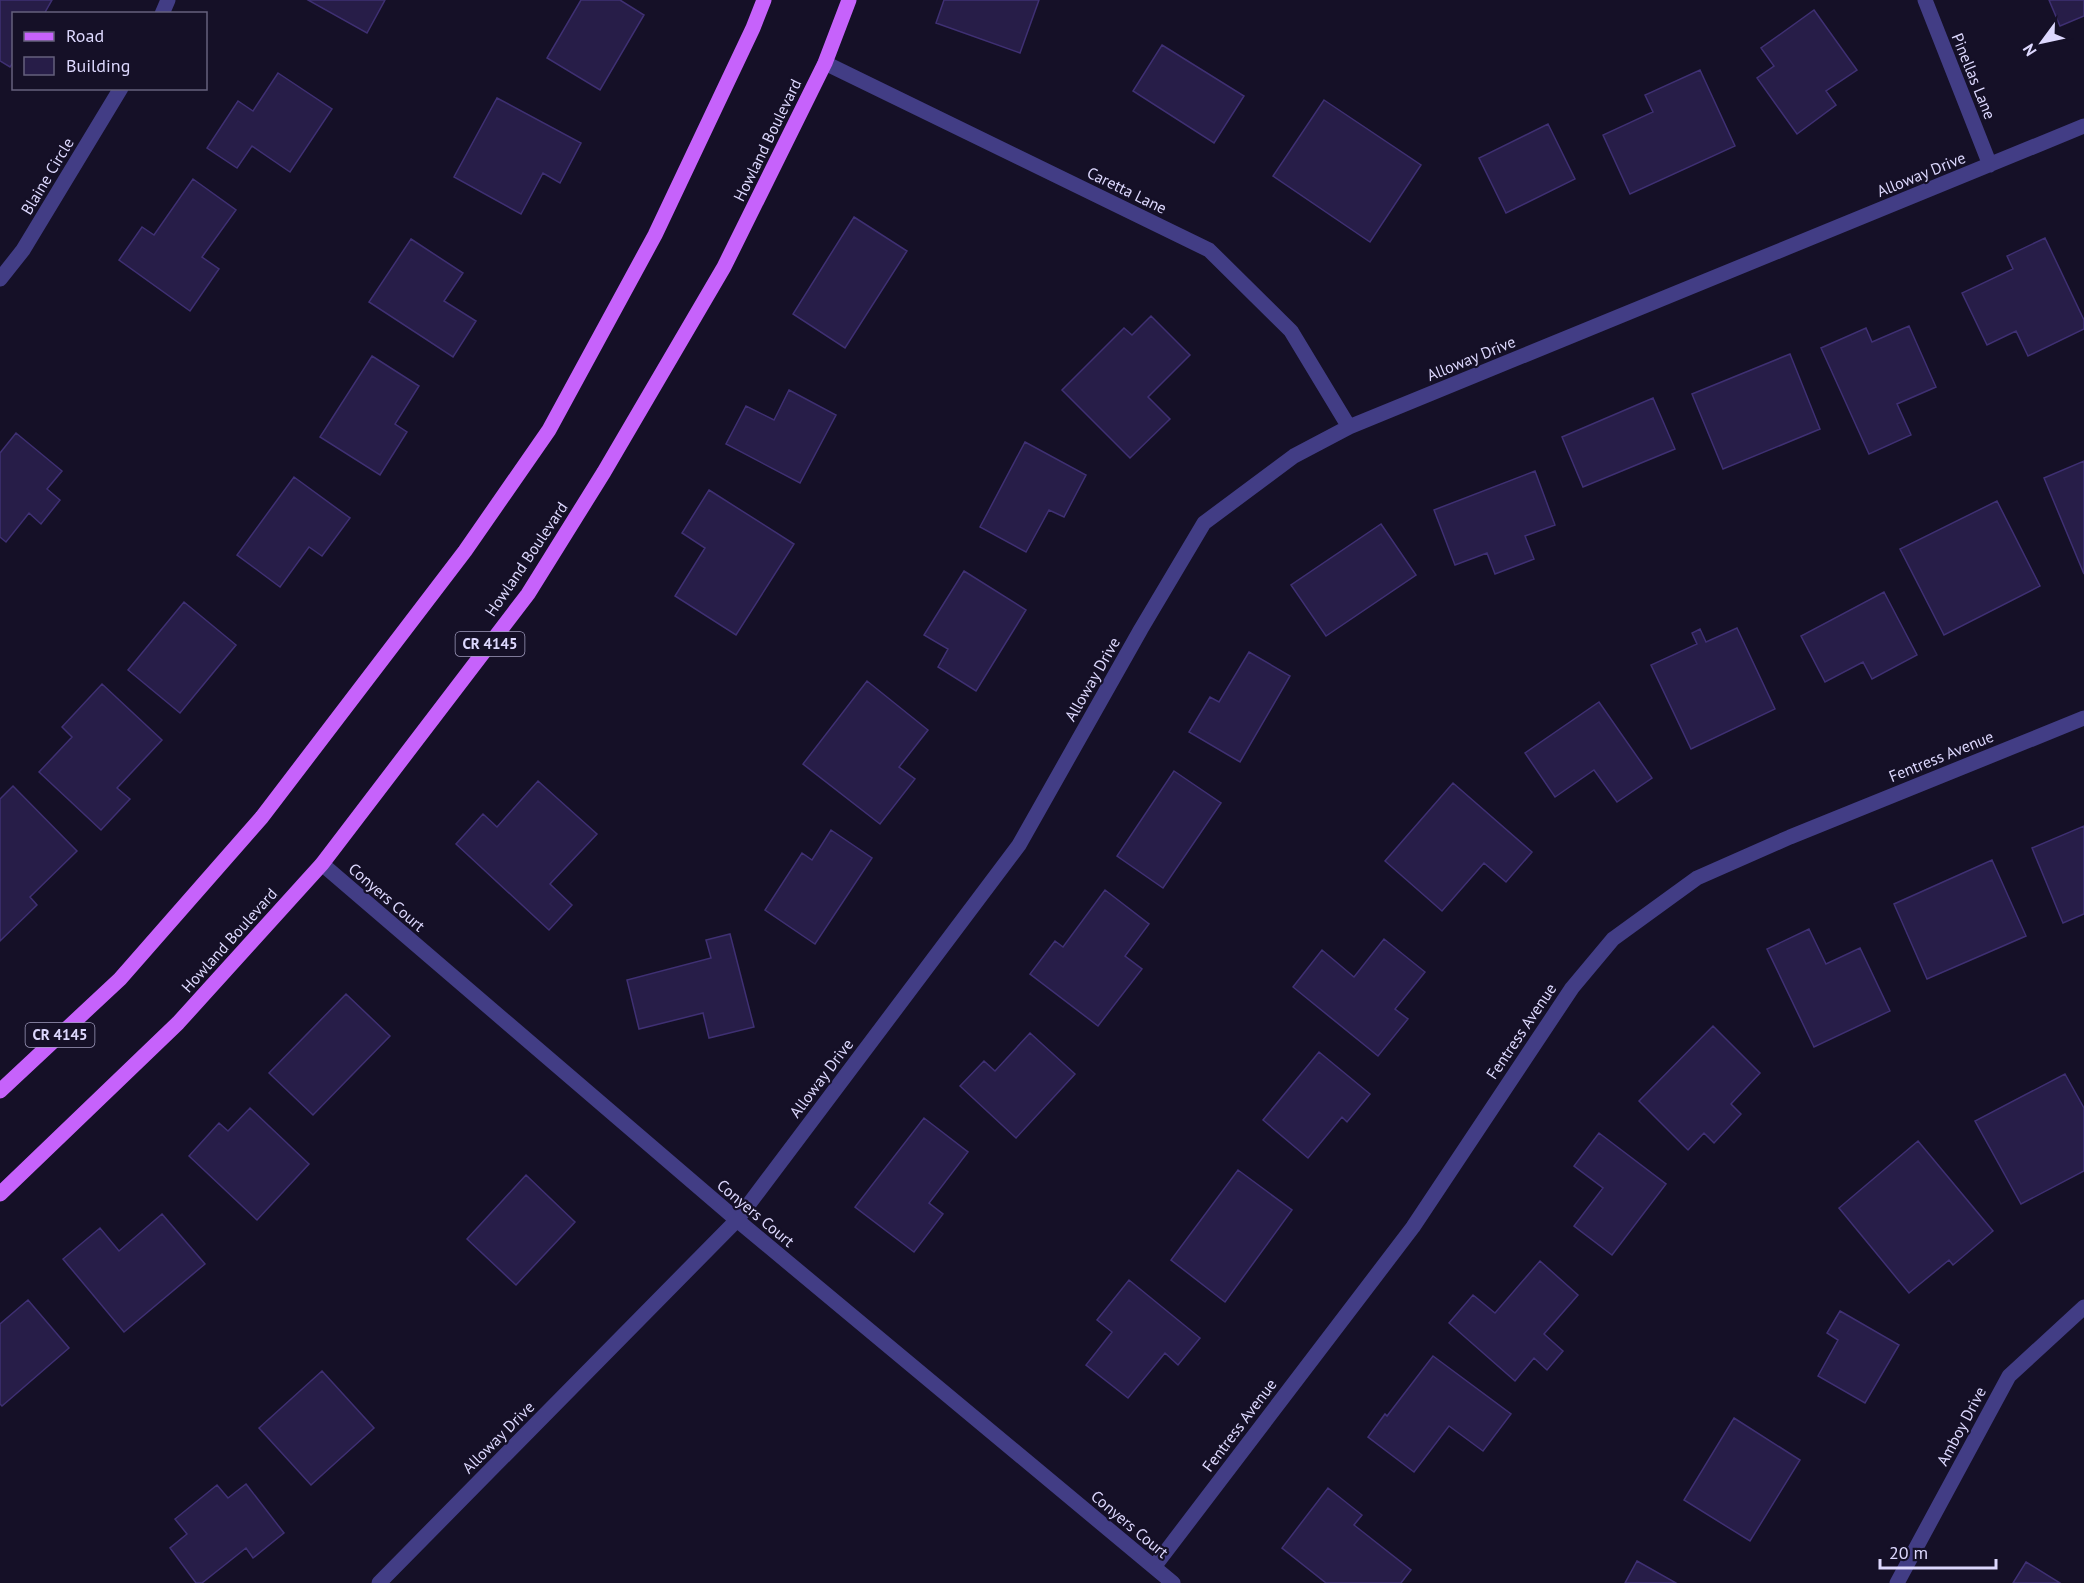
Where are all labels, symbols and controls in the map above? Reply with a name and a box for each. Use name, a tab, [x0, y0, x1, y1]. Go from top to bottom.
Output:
legend	[12, 12, 207, 90]
north arrow	[2012, 12, 2072, 72]
text: Road	[66, 24, 104, 47]
street label: Pinellas Lane	[1948, 30, 2000, 122]
text: N	[2018, 40, 2041, 60]
text: Building	[66, 54, 130, 77]
street label: Howland Boulevard	[729, 75, 805, 205]
street label: Blaine Circle	[16, 134, 78, 218]
street label: Alloway Drive	[1874, 147, 1968, 201]
street label: Caretta Lane	[1084, 162, 1170, 218]
street label: Alloway Drive	[1424, 331, 1518, 385]
street label: Howland Boulevard	[480, 498, 572, 620]
road number: CR 4145	[456, 632, 524, 656]
street label: Alloway Drive	[1060, 633, 1124, 725]
street label: Fentress Avenue	[1886, 726, 1996, 786]
street label: Conyers Court	[345, 858, 430, 936]
street label: Howland Boulevard	[177, 884, 281, 996]
street label: Fentress Avenue	[1482, 979, 1560, 1083]
road number: CR 4145	[26, 1023, 94, 1047]
street label: Alloway Drive	[785, 1035, 857, 1121]
street label: Conyers Court	[713, 1175, 799, 1252]
street label: Fentress Avenue	[1198, 1375, 1280, 1475]
street label: Amboy Drive	[1932, 1383, 1990, 1469]
street label: Alloway Drive	[458, 1397, 538, 1477]
street label: Conyers Court	[1087, 1486, 1173, 1563]
scale bar	[1880, 1532, 1996, 1570]
text: 20 m	[1889, 1541, 1928, 1564]

